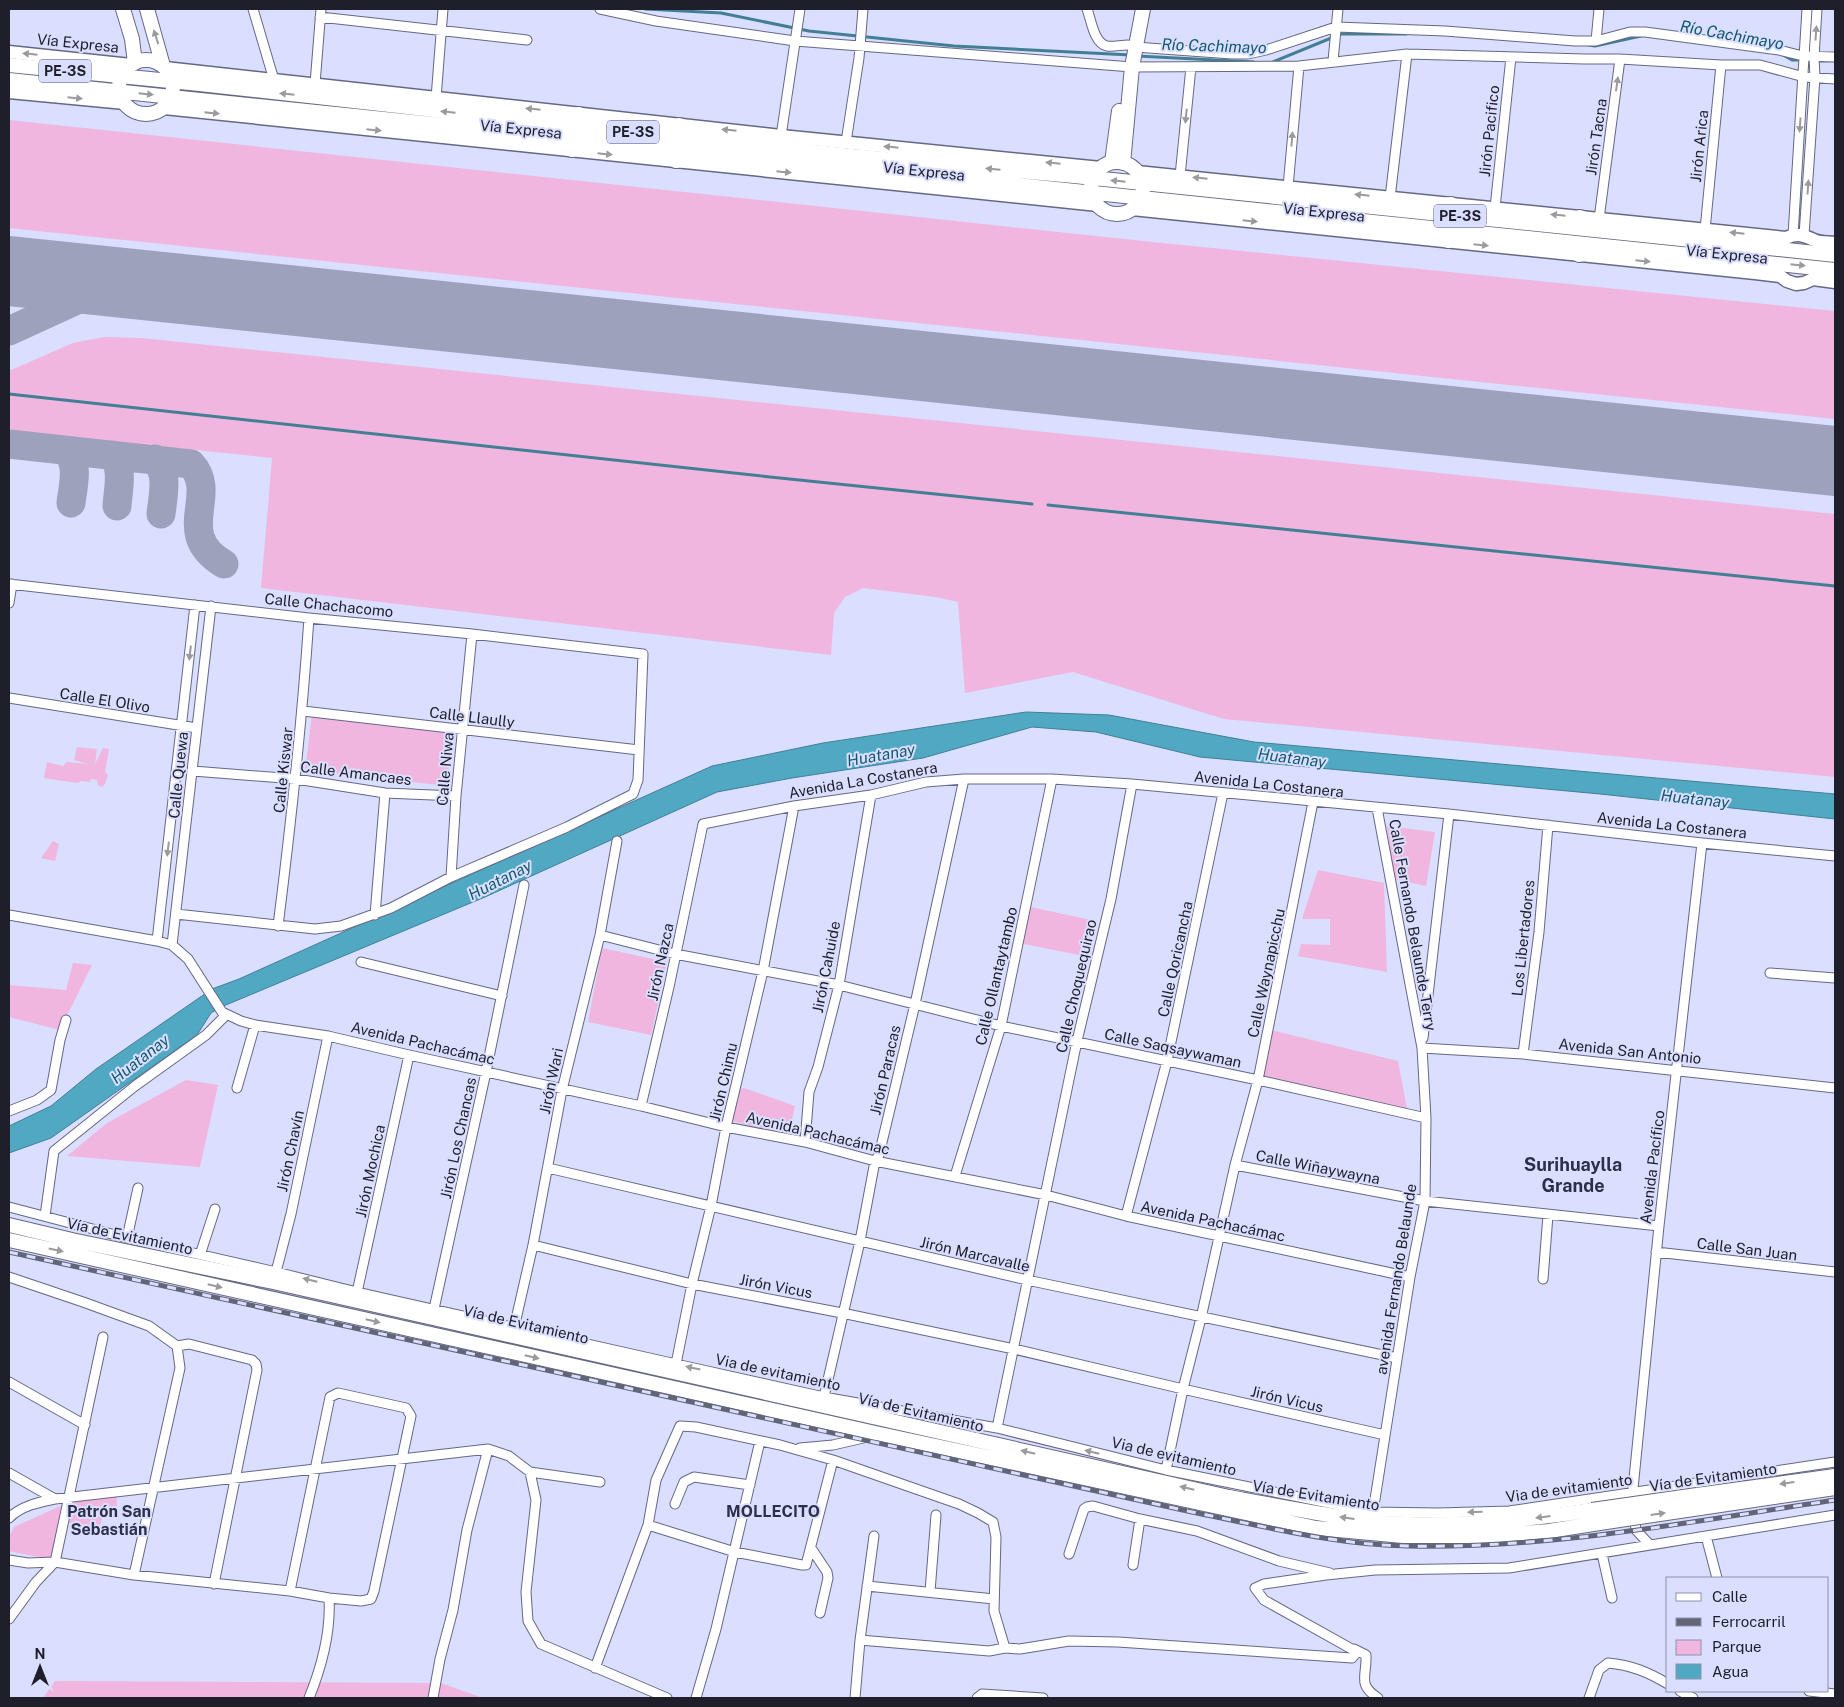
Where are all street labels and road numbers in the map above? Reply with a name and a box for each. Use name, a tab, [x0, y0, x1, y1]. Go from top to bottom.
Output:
street label: Vía Expresa	[36, 30, 120, 56]
road number: PE-3S	[39, 59, 91, 82]
street label: Jirón Pacifico	[1476, 84, 1502, 178]
street label: Jirón Tacna	[1582, 97, 1610, 177]
street label: Jirón Arica	[1687, 109, 1711, 183]
street label: Vía Expresa	[479, 116, 563, 142]
road number: PE-3S	[607, 120, 659, 144]
street label: Vía Expresa	[882, 158, 966, 184]
street label: Vía Expresa	[1282, 199, 1366, 225]
road number: PE-3S	[1434, 205, 1486, 228]
street label: Vía Expresa	[1685, 241, 1769, 267]
street label: Calle Chachacomo	[264, 590, 394, 620]
street label: Calle El Olivo	[59, 684, 151, 716]
street label: Calle Llaully	[428, 703, 516, 731]
street label: Calle Kiswar	[270, 726, 296, 814]
street label: Calle Quewa	[165, 731, 191, 819]
street label: Calle Niwa	[433, 731, 457, 807]
street label: Calle Amancaes	[299, 758, 413, 788]
street label: Avenida La Costanera	[787, 759, 939, 801]
street label: Avenida La Costanera	[1193, 768, 1345, 800]
street label: Avenida La Costanera	[1596, 809, 1748, 841]
street label: Calle Fernando Belaunde Terry	[1386, 818, 1440, 1032]
street label: Los Libertadores	[1508, 879, 1538, 997]
street label: Calle Qoricancha	[1154, 899, 1196, 1019]
street label: Calle Ollantaytambo	[972, 905, 1020, 1047]
street label: Calle Waynapicchu	[1244, 907, 1288, 1039]
street label: Calle Choquequirao	[1052, 918, 1100, 1054]
street label: Jirón Cahuide	[809, 920, 843, 1014]
street label: Jirón Nazca	[643, 921, 677, 1003]
street label: Avenida Pachacámac	[349, 1018, 497, 1068]
street label: Jirón Paracas	[866, 1023, 904, 1117]
street label: Calle Saqsaywaman	[1103, 1025, 1243, 1071]
street label: Avenida San Antonio	[1558, 1035, 1702, 1067]
street label: Jirón Chimu	[706, 1041, 740, 1123]
street label: Jirón Wari	[536, 1046, 566, 1116]
street label: Jirón Los Chancas	[437, 1076, 479, 1200]
street label: Avenida Pachacámac	[744, 1108, 892, 1158]
street label: Jirón Chavín	[273, 1109, 307, 1193]
street label: Avenida Pacífico	[1637, 1109, 1667, 1225]
street label: Jirón Mochica	[352, 1123, 388, 1219]
street label: Calle Wiñaywayna	[1254, 1147, 1382, 1187]
street label: avenida Fernando Belaunde	[1373, 1182, 1419, 1376]
street label: Avenida Pachacámac	[1139, 1197, 1287, 1245]
street label: Vía de Evitamiento	[65, 1214, 195, 1258]
street label: Jirón Marcavalle	[918, 1233, 1032, 1275]
street label: Calle San Juan	[1696, 1234, 1798, 1264]
street label: Jirón Vicus	[738, 1271, 814, 1301]
street label: Vía de Evitamiento	[462, 1301, 590, 1347]
street label: Via de evitamiento	[714, 1350, 842, 1394]
street label: Jirón Vicus	[1249, 1382, 1325, 1416]
street label: Vía de Evitamiento	[857, 1389, 985, 1435]
street label: Via de evitamiento	[1110, 1433, 1238, 1479]
street label: Vía de Evitamiento	[1648, 1460, 1778, 1494]
street label: Via de evitamiento	[1505, 1471, 1633, 1505]
street label: Vía de Evitamiento	[1251, 1477, 1381, 1513]

